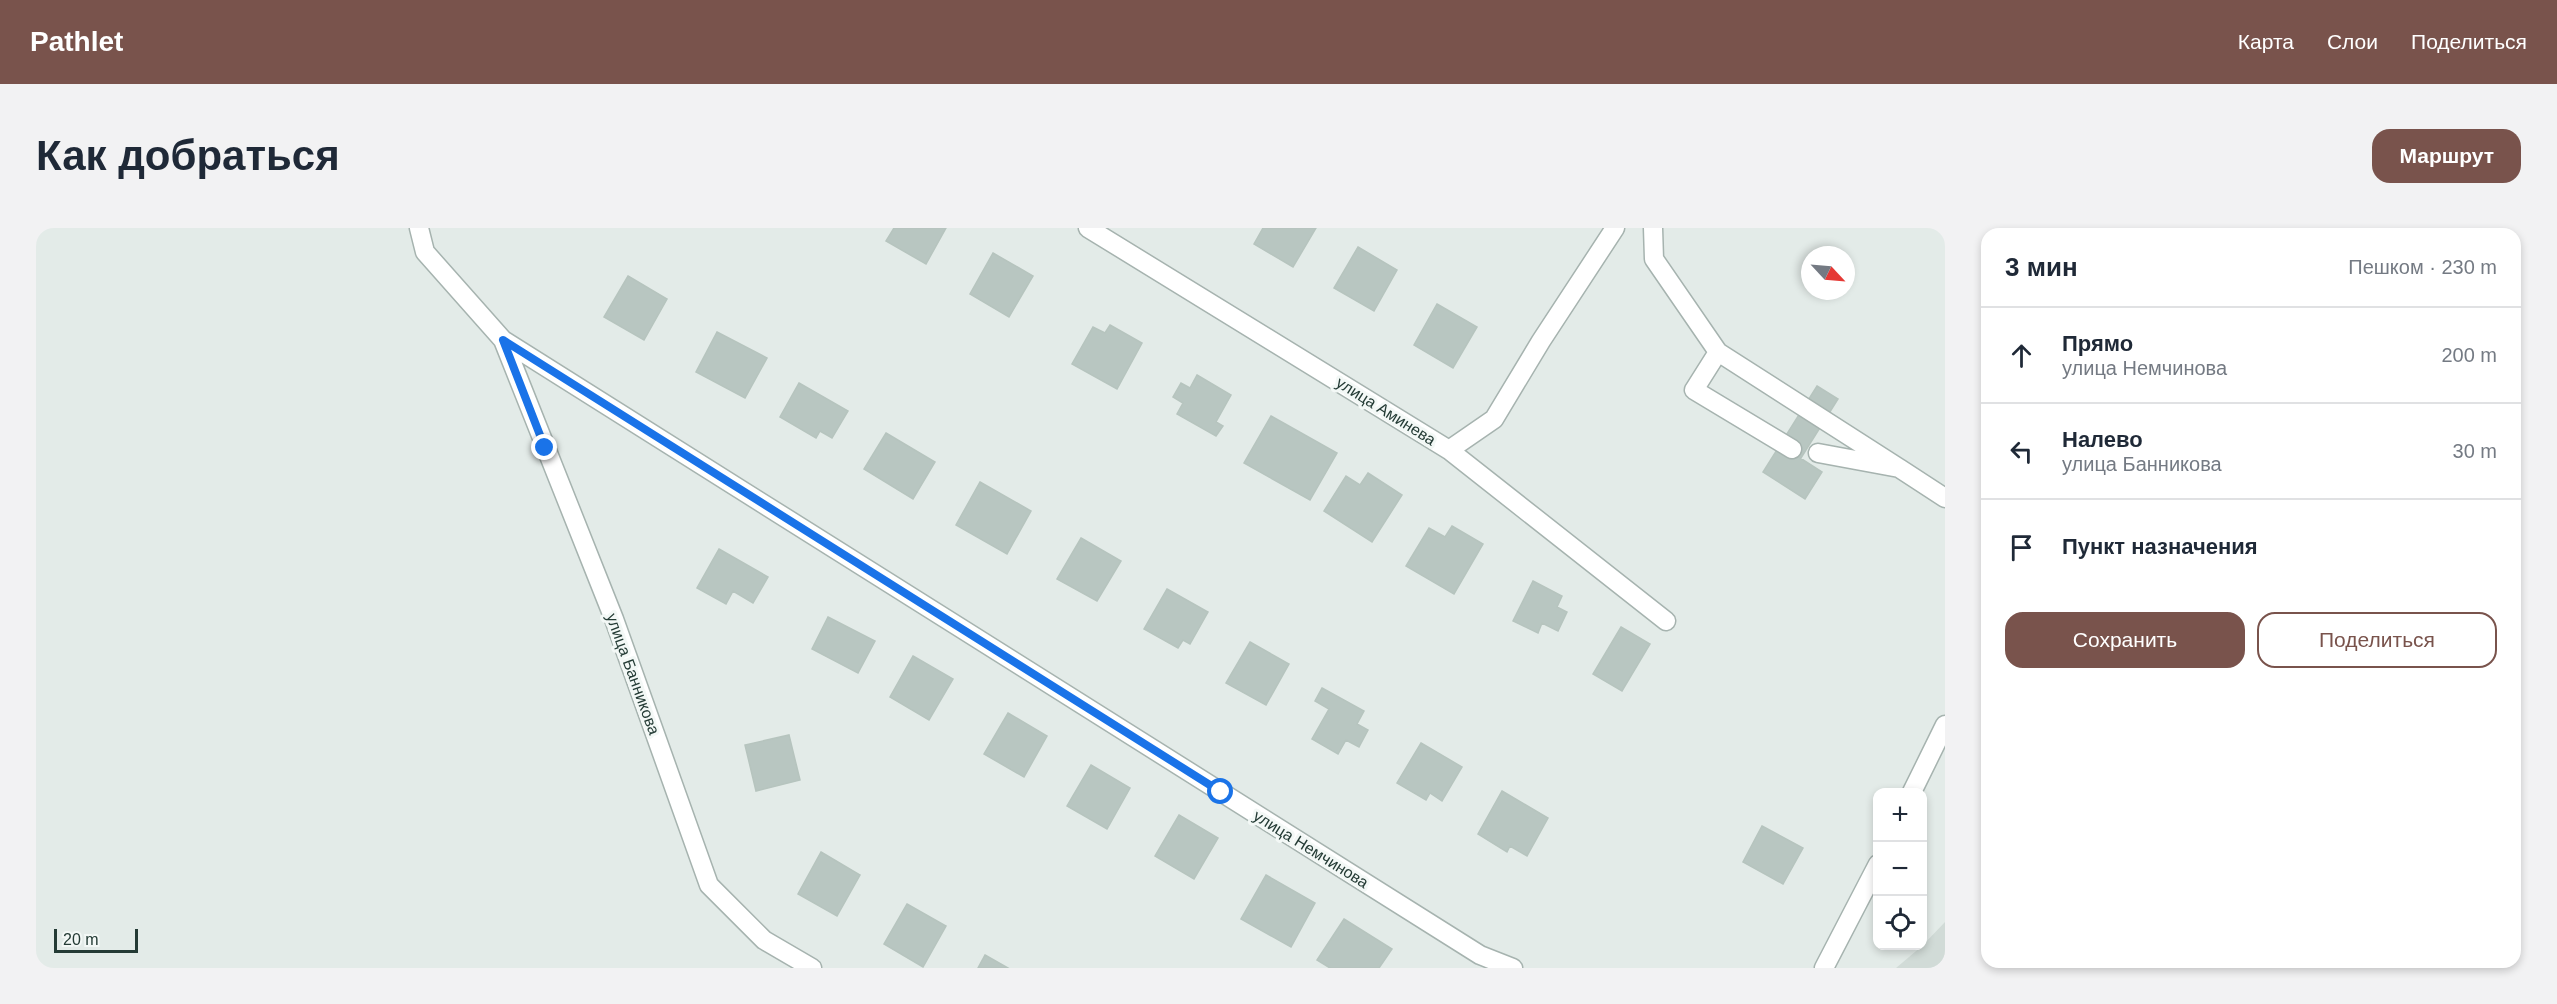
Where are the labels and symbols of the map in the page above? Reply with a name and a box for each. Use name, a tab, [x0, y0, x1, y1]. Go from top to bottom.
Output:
north arrow	[1801, 246, 1855, 300]
street label: улица Аминева	[1333, 374, 1439, 448]
route end	[531, 434, 557, 460]
street label: улица Банникова	[603, 611, 663, 737]
route start	[1207, 778, 1233, 804]
street label: улица Немчинова	[1250, 807, 1372, 891]
scale bar	[54, 926, 138, 954]

